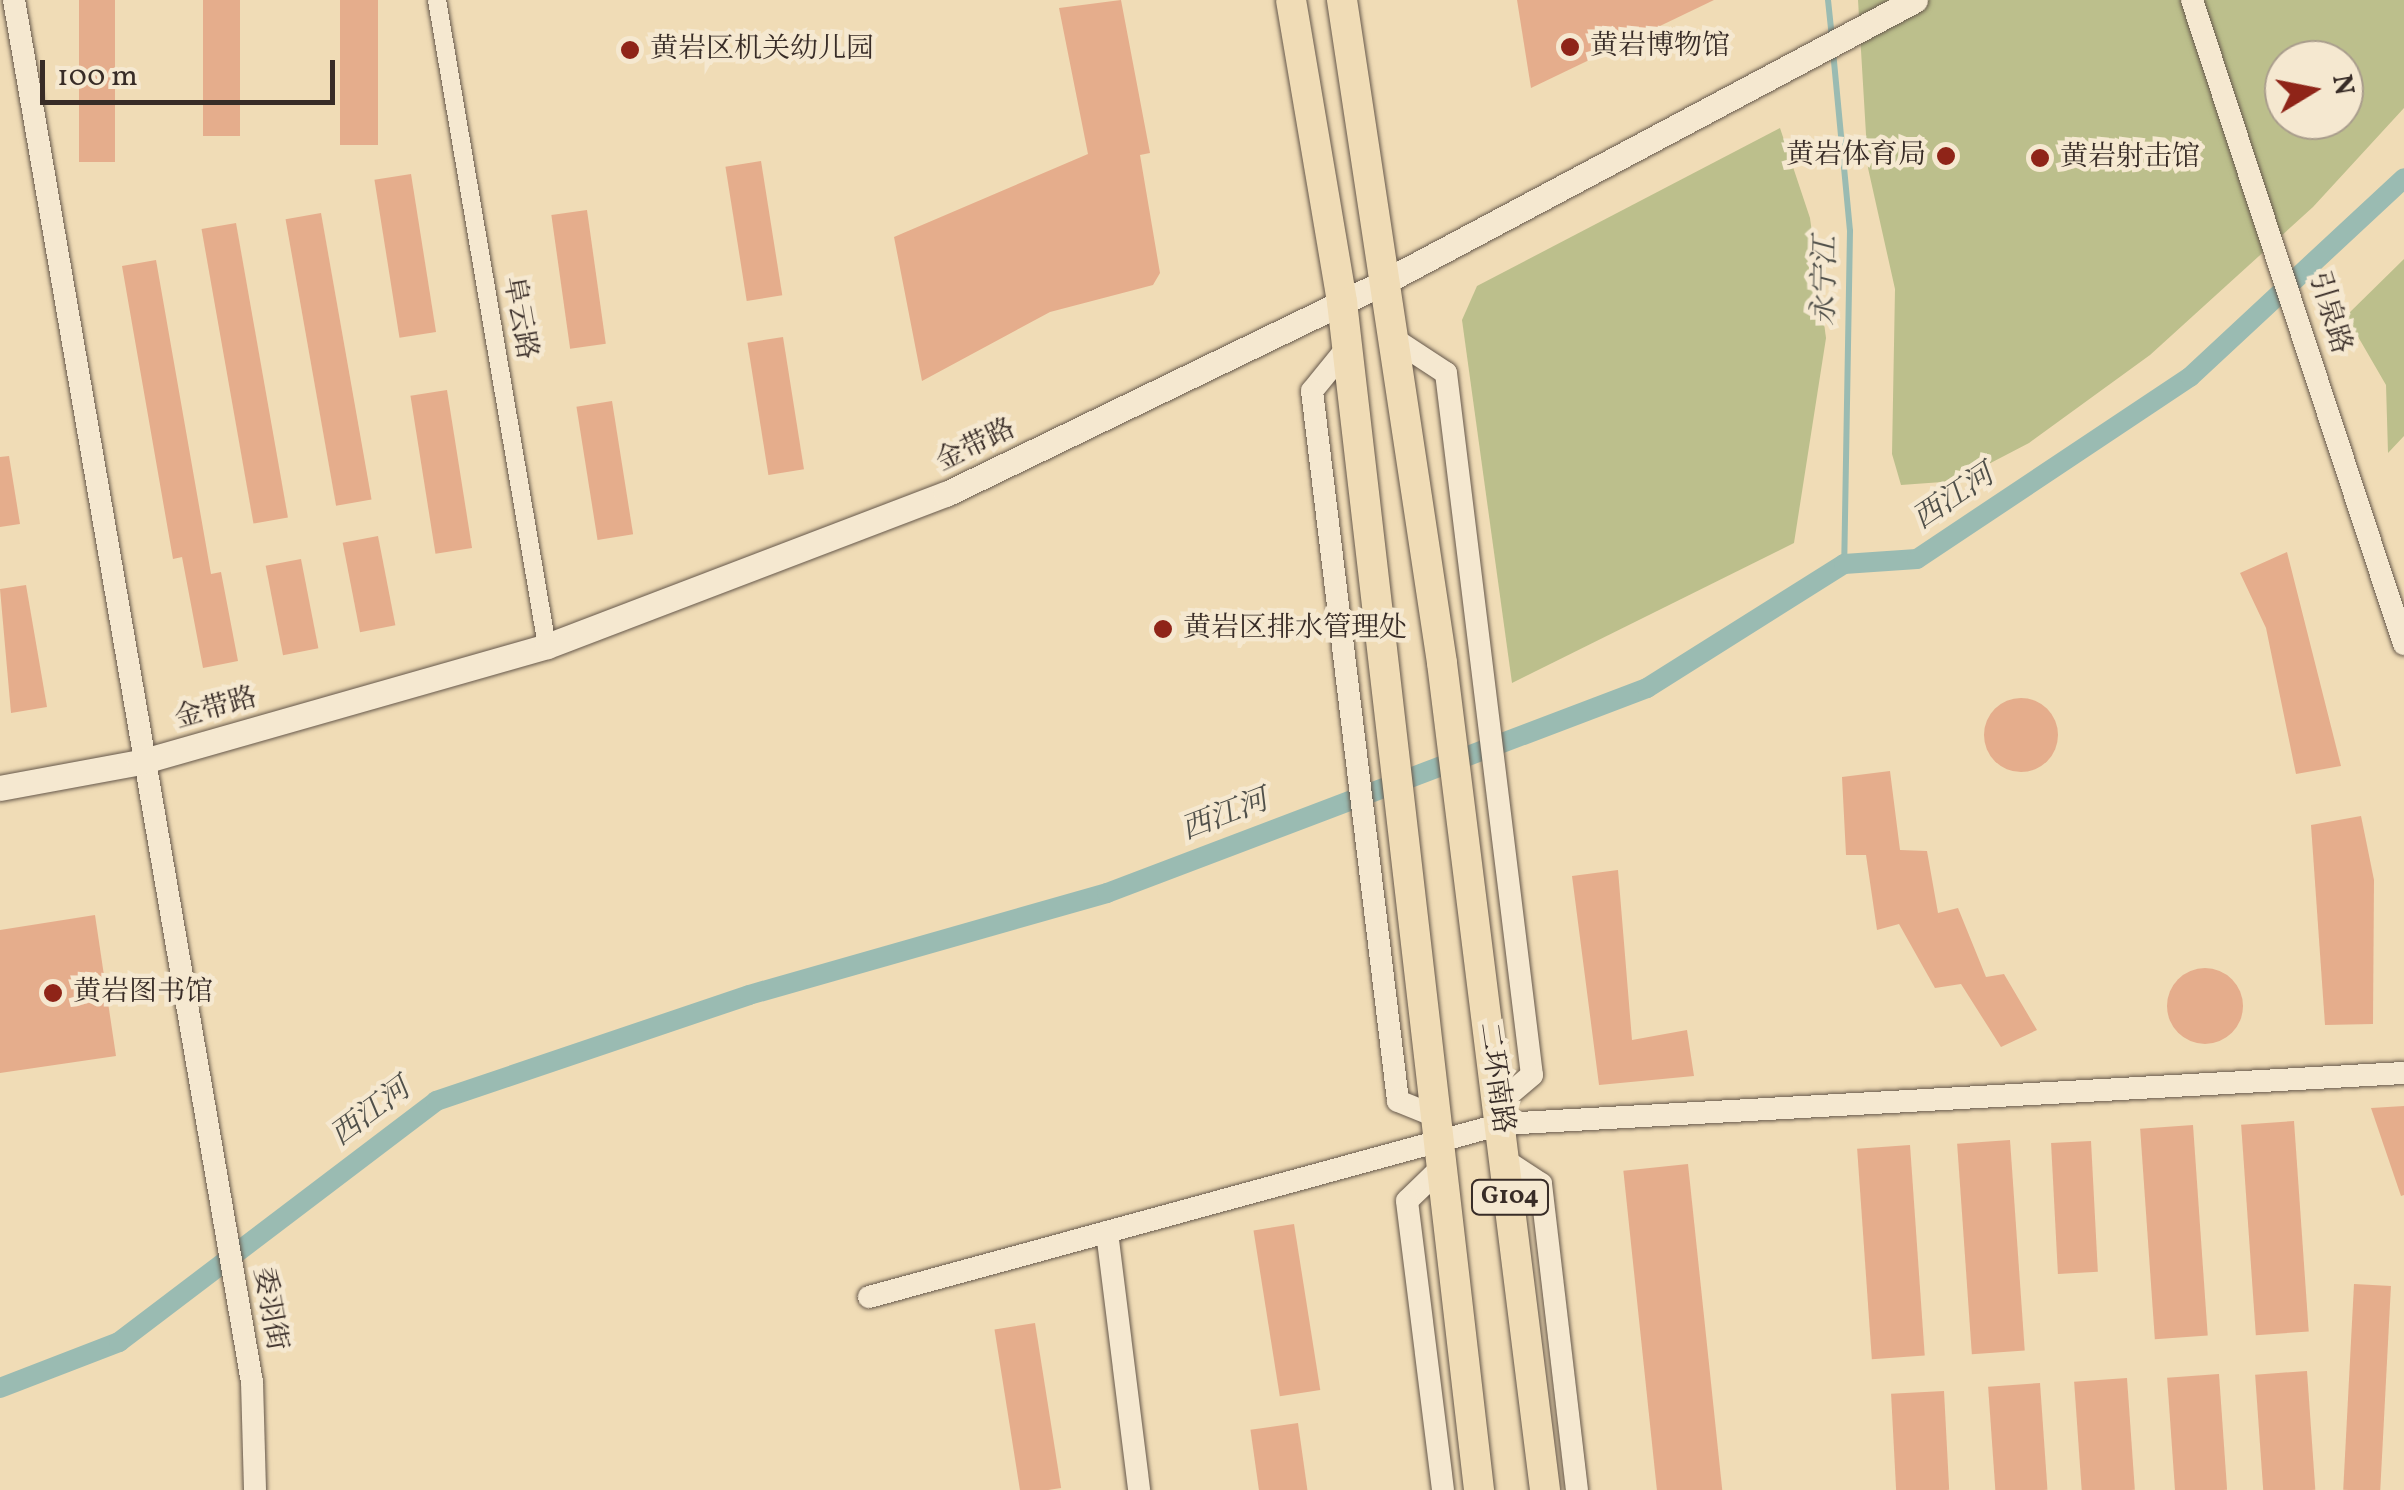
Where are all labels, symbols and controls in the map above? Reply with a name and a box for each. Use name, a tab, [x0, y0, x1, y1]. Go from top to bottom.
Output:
place label: 黄岩博物馆	[1590, 30, 1730, 64]
place label: 黄岩区机关幼儿园	[650, 33, 874, 67]
marker: 黄岩博物馆	[1559, 36, 1581, 58]
marker: 黄岩区机关幼儿园	[619, 39, 641, 61]
scale bar	[45, 40, 340, 102]
north arrow	[2264, 40, 2364, 140]
text: 100 m	[57, 56, 138, 98]
text: N	[2321, 72, 2363, 98]
place label: 黄岩体育局	[1786, 139, 1926, 173]
place label: 黄岩射击馆	[2060, 141, 2200, 175]
marker: 黄岩体育局	[1935, 145, 1957, 167]
marker: 黄岩射击馆	[2029, 147, 2051, 169]
water label: 永宁江	[1807, 236, 1845, 326]
street label: 引泉路	[2301, 268, 2357, 358]
street label: 阜云路	[495, 274, 543, 362]
street label: 金带路	[931, 412, 1021, 480]
water label: 西江河	[1907, 458, 2001, 538]
place label: 黄岩区排水管理处	[1183, 612, 1407, 646]
marker: 黄岩区排水管理处	[1152, 618, 1174, 640]
street label: 金带路	[171, 681, 261, 737]
water label: 西江河	[1177, 783, 1273, 849]
place label: 黄岩图书馆	[73, 976, 213, 1010]
marker: 黄岩图书馆	[42, 982, 64, 1004]
street label: 二环南路	[1471, 1020, 1519, 1136]
water label: 西江河	[324, 1072, 418, 1154]
road number: G104	[1470, 1177, 1550, 1217]
street label: 委羽街	[245, 1265, 293, 1353]

